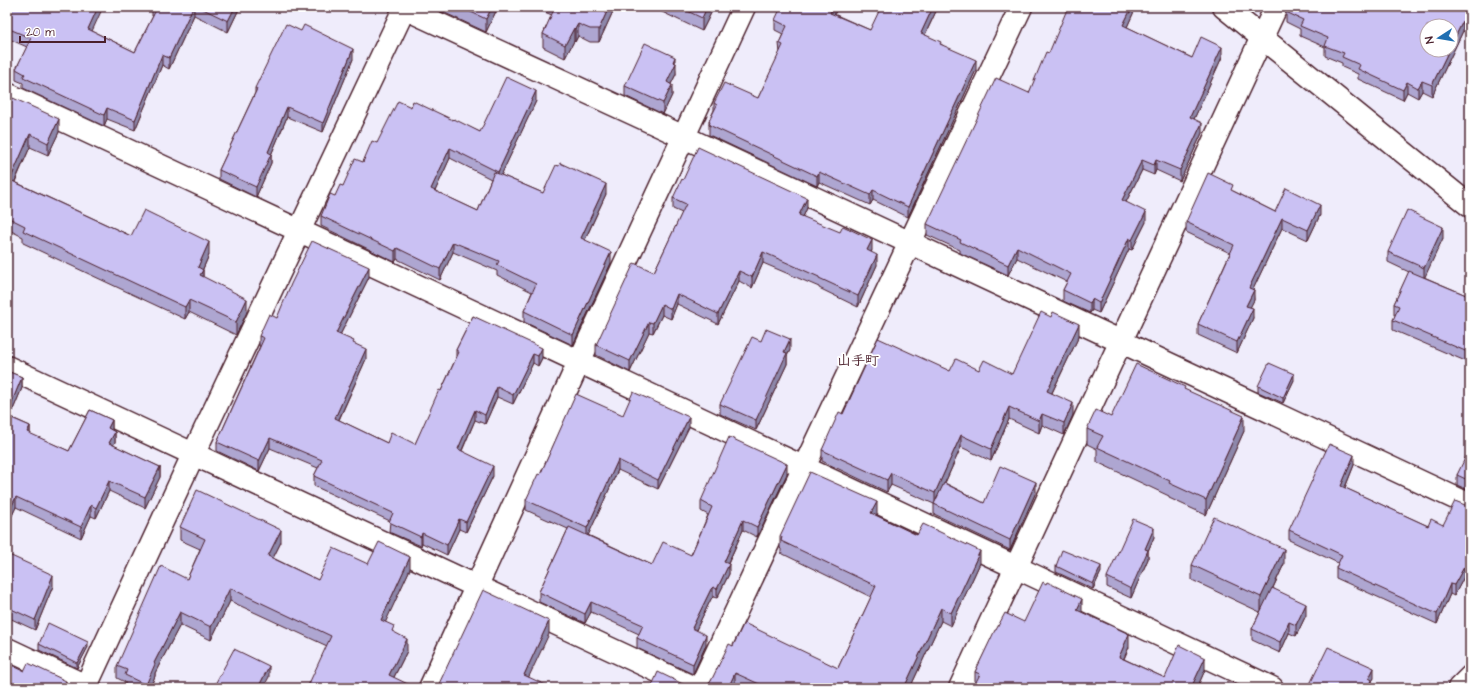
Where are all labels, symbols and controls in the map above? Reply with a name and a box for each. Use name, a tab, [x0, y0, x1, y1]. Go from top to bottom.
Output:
scale bar	[20, 18, 105, 44]
north arrow	[1419, 18, 1459, 58]
text: 20 m	[26, 24, 55, 41]
text: N	[1422, 35, 1438, 45]
district label: 山手町	[837, 351, 879, 371]

